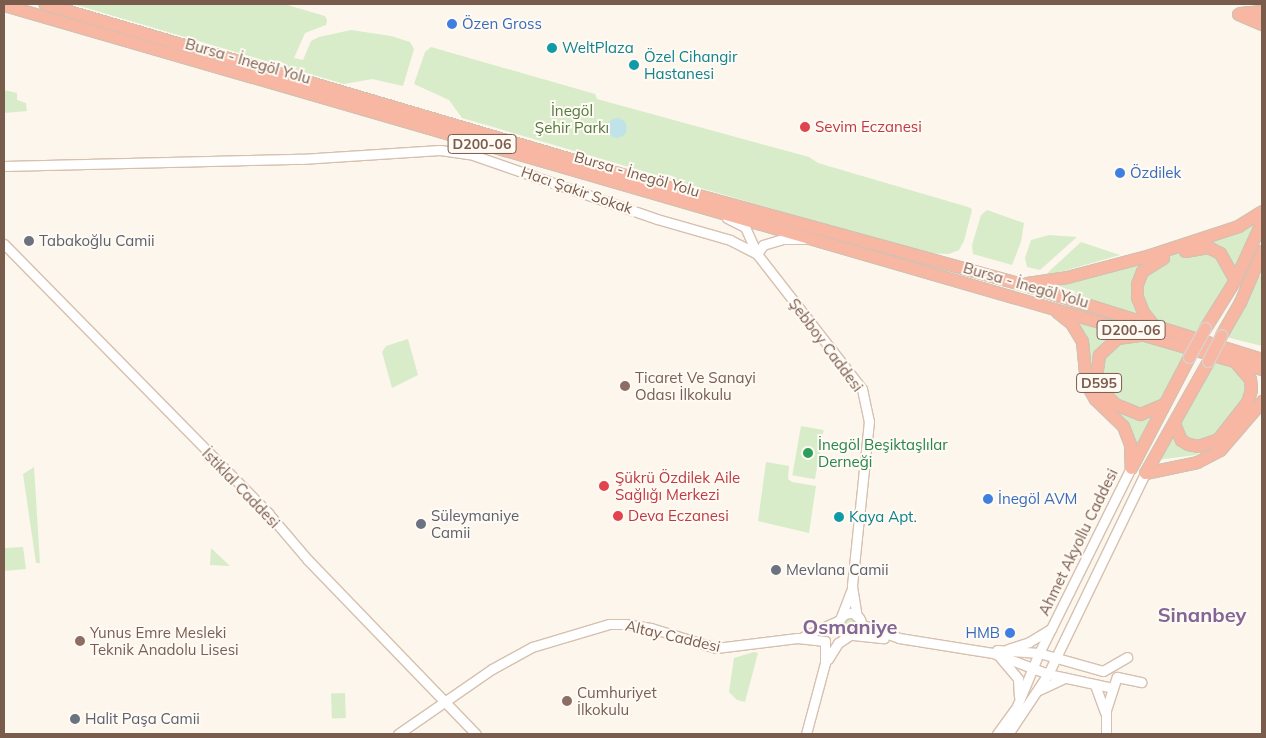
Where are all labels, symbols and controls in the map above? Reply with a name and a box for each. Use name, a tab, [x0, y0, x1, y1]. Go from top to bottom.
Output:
place label: Özen Gross	[462, 15, 542, 33]
marker: Özen Gross	[446, 18, 458, 30]
street label: Bursa - İnegöl Yolu	[183, 34, 313, 88]
place label: WeltPlaza	[562, 39, 634, 57]
marker: WeltPlaza	[546, 42, 558, 54]
place label: Özel Cihangir Hastanesi	[644, 47, 737, 82]
marker: Özel Cihangir Hastanesi	[628, 59, 640, 71]
park label: İnegöl Şehir Parkı	[535, 101, 609, 136]
place label: Sevim Eczanesi	[815, 118, 922, 136]
marker: Sevim Eczanesi	[799, 121, 811, 133]
road number: D200-06	[447, 132, 517, 156]
street label: Bursa - İnegöl Yolu	[572, 147, 702, 201]
street label: Hacı Şakir Sokak	[519, 162, 635, 218]
place label: Özdilek	[1130, 164, 1181, 182]
marker: Özdilek	[1114, 167, 1126, 179]
place label: Tabakoğlu Camii	[39, 232, 155, 250]
marker: Tabakoğlu Camii	[23, 235, 35, 247]
street label: Bursa - İnegöl Yolu	[961, 258, 1091, 312]
street label: Şebboy Caddesi	[785, 295, 867, 395]
road number: D200-06	[1096, 318, 1166, 342]
place label: Ticaret Ve Sanayi Odası İlkokulu	[635, 368, 756, 403]
road number: D595	[1075, 372, 1123, 394]
marker: Ticaret Ve Sanayi Odası İlkokulu	[619, 380, 631, 392]
place label: İnegöl Beşiktaşlılar Derneği	[818, 435, 948, 470]
street label: İstiklal Caddesi	[198, 444, 284, 532]
marker: İnegöl Beşiktaşlılar Derneği	[802, 447, 814, 459]
street label: Ahmet Akyollu Caddesi	[1035, 466, 1121, 618]
place label: Şükrü Özdilek Aile Sağlığı Merkezi	[615, 468, 740, 503]
marker: Şükrü Özdilek Aile Sağlığı Merkezi	[597, 479, 611, 493]
place label: İnegöl AVM	[998, 490, 1077, 508]
marker: İnegöl AVM	[982, 493, 994, 505]
place label: Süleymaniye Camii	[431, 506, 519, 541]
place label: Deva Eczanesi	[628, 507, 729, 525]
place label: Kaya Apt.	[849, 508, 917, 526]
marker: Deva Eczanesi	[612, 510, 624, 522]
marker: Kaya Apt.	[833, 511, 845, 523]
marker: Süleymaniye Camii	[415, 518, 427, 530]
place label: Mevlana Camii	[786, 561, 888, 579]
marker: Mevlana Camii	[770, 564, 782, 576]
district label: Sinanbey	[1158, 602, 1246, 626]
district label: Osmaniye	[802, 614, 898, 638]
street label: Altay Caddesi	[624, 616, 722, 656]
place label: Yunus Emre Mesleki Teknik Anadolu Lisesi	[90, 623, 239, 658]
place label: HMB	[965, 624, 1000, 642]
marker: HMB	[1004, 627, 1016, 639]
marker: Yunus Emre Mesleki Teknik Anadolu Lisesi	[74, 635, 86, 647]
place label: Cumhuriyet İlkokulu	[577, 683, 657, 718]
marker: Cumhuriyet İlkokulu	[561, 695, 573, 707]
place label: Halit Paşa Camii	[85, 710, 200, 728]
marker: Halit Paşa Camii	[69, 713, 81, 725]

